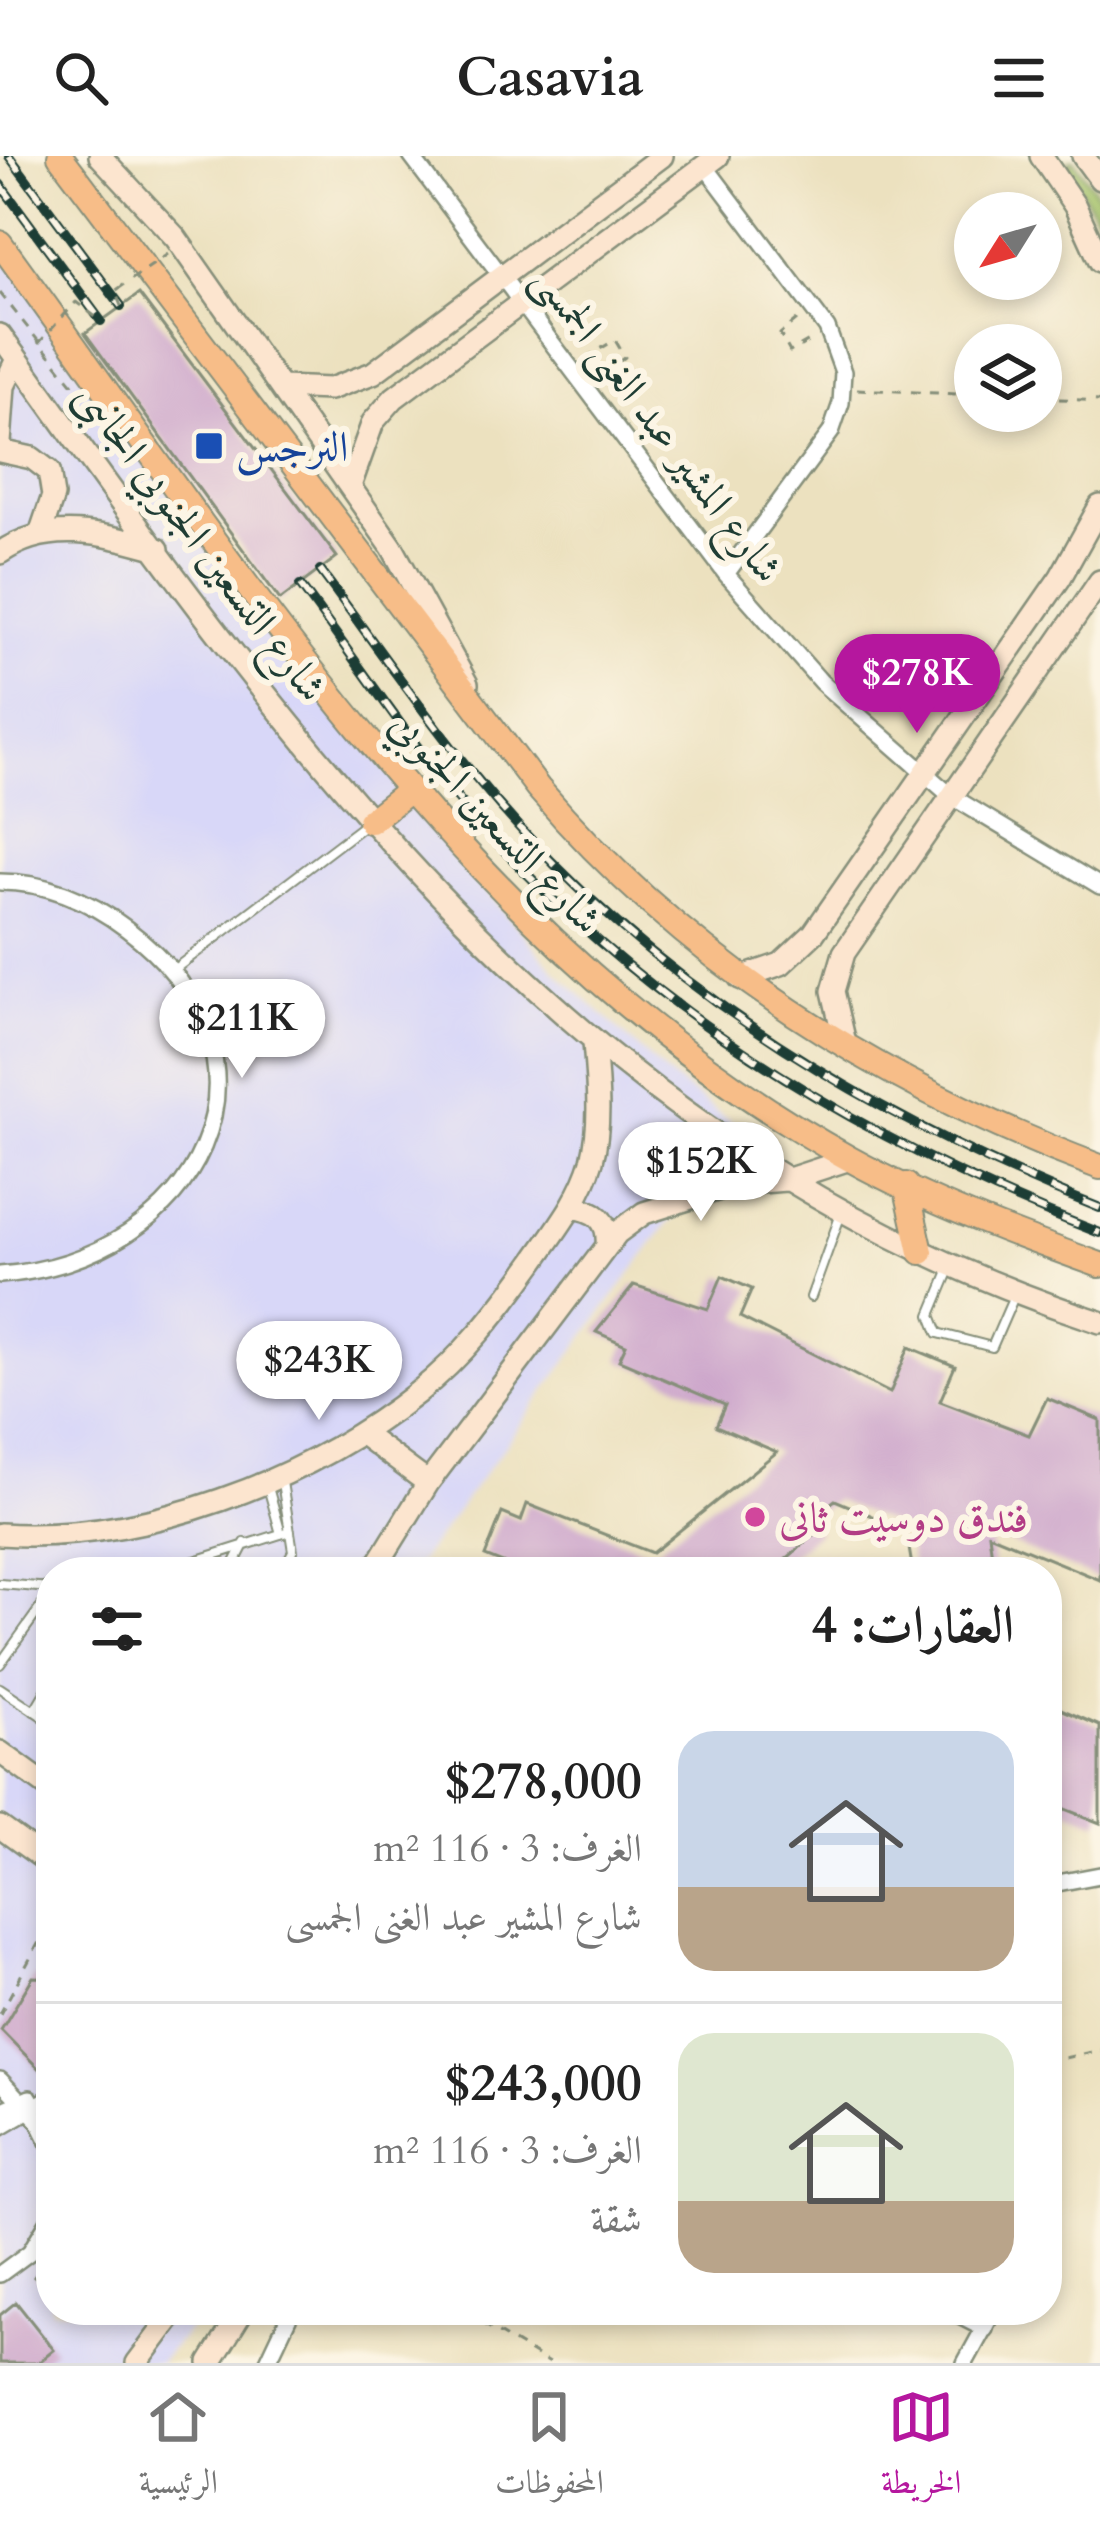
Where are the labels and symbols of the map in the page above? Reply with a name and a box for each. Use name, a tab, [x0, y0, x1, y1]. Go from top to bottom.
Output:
north arrow	[954, 192, 1062, 300]
street label: شارع المشير عبد الغنى الجمسى	[515, 253, 796, 598]
street label: شارع التسعين الجنوبي الجانبى	[57, 370, 340, 717]
place label: النرجس	[236, 419, 348, 476]
marker: النرجس	[193, 430, 225, 462]
pin: $278K	[833, 634, 1001, 736]
street label: شارع التسعين الجنوبي	[372, 697, 615, 951]
pin: $211K	[158, 979, 326, 1081]
pin: $152K	[617, 1122, 785, 1224]
pin: $243K	[235, 1321, 403, 1423]
place label: فندق دوسيت ثانى	[779, 1490, 1028, 1547]
marker: فندق دوسيت ثانى	[742, 1504, 768, 1530]

